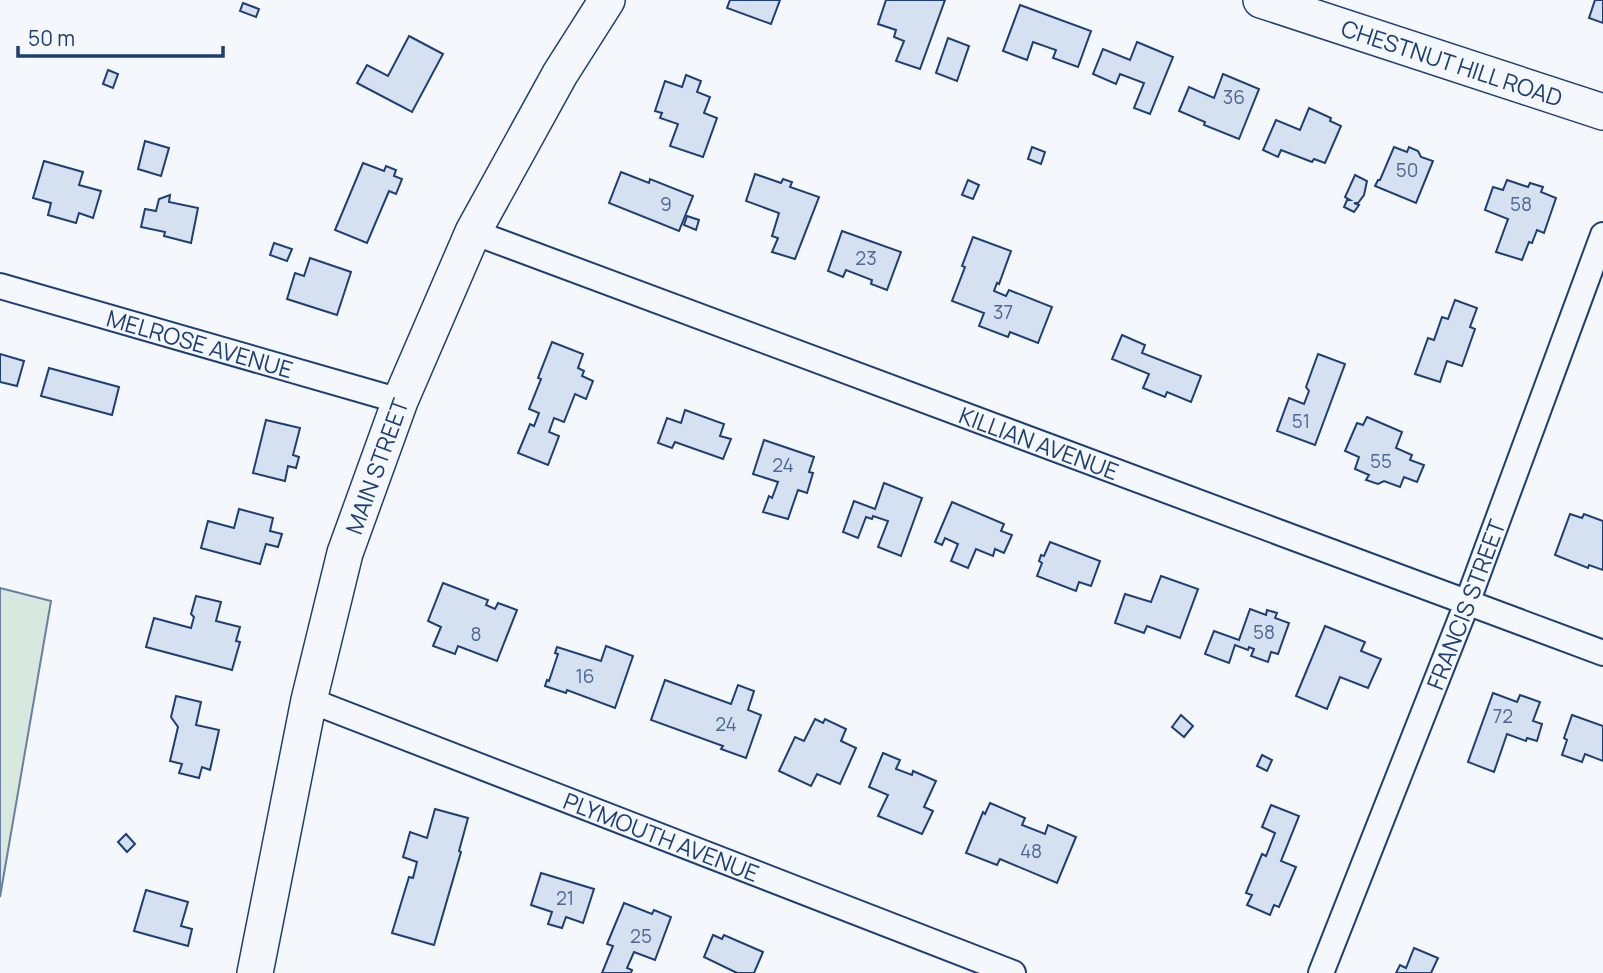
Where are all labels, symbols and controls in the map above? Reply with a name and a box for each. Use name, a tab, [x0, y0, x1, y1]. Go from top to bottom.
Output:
street label: CHESTNUT HILL ROAD	[1337, 11, 1567, 114]
scale bar	[18, 14, 222, 58]
text: 50 m	[28, 24, 75, 52]
house number: 36	[1223, 84, 1245, 110]
house number: 50	[1396, 157, 1418, 183]
house number: 9	[660, 191, 672, 217]
house number: 58	[1510, 191, 1532, 217]
house number: 23	[855, 245, 877, 271]
house number: 37	[993, 299, 1013, 325]
street label: MELROSE AVENUE	[103, 302, 297, 385]
street label: MAIN STREET	[337, 394, 416, 538]
street label: KILLIAN AVENUE	[955, 399, 1123, 487]
house number: 51	[1292, 408, 1310, 434]
house number: 55	[1370, 448, 1392, 474]
house number: 24	[772, 452, 794, 478]
street label: FRANCIS STREET	[1419, 515, 1513, 694]
house number: 58	[1253, 619, 1275, 645]
house number: 8	[470, 621, 482, 647]
house number: 16	[575, 663, 595, 689]
house number: 72	[1493, 703, 1513, 729]
house number: 24	[715, 711, 737, 737]
street label: PLYMOUTH AVENUE	[559, 784, 764, 889]
house number: 48	[1020, 838, 1042, 864]
house number: 21	[556, 885, 574, 911]
house number: 25	[630, 923, 652, 949]

